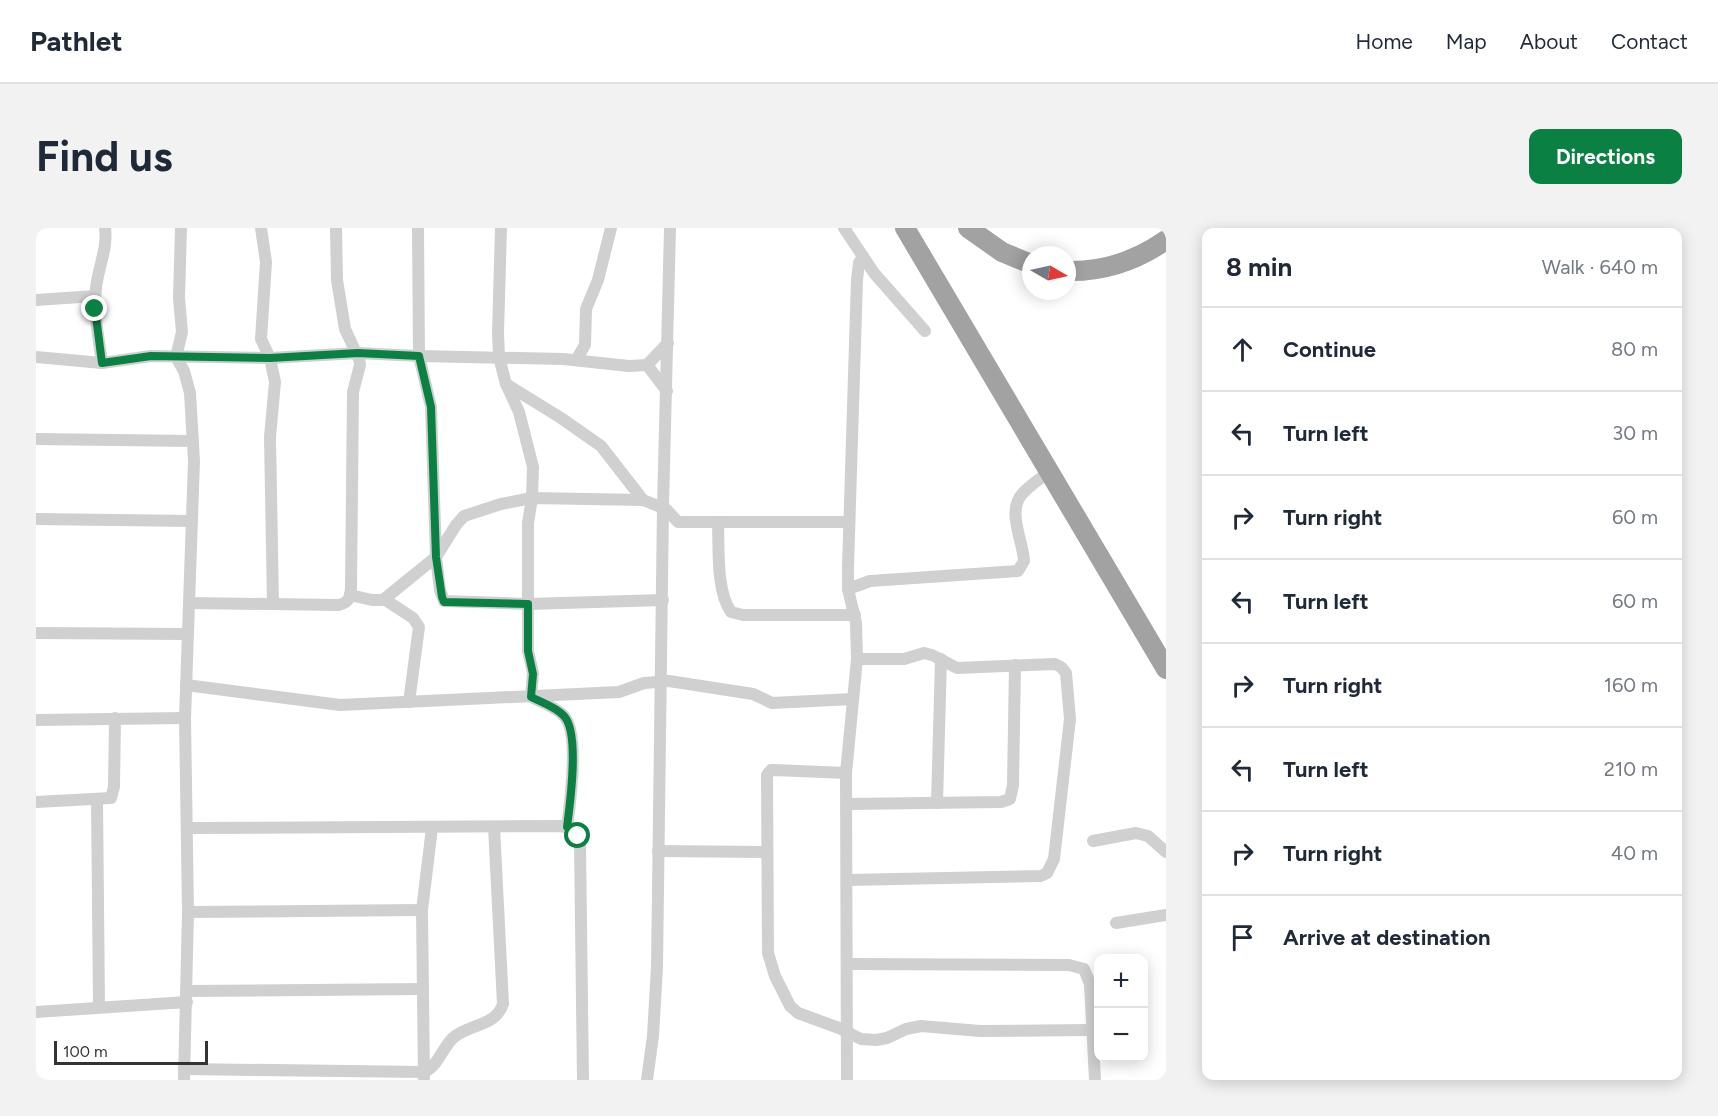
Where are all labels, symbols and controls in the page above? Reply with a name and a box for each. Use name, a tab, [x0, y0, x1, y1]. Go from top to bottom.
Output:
text: Pathlet	[30, 24, 122, 58]
text: Home	[1356, 29, 1413, 54]
text: Map	[1446, 29, 1487, 54]
text: About	[1520, 29, 1578, 54]
text: Contact	[1611, 29, 1688, 54]
button: Directions	[1529, 129, 1682, 184]
text: Find us	[36, 131, 173, 182]
north arrow	[1022, 246, 1076, 300]
text: 8 min	[1226, 251, 1292, 283]
text: Walk · 640 m	[1542, 255, 1658, 279]
route end	[81, 295, 107, 321]
icon: ahead	[1226, 333, 1259, 366]
text: Continue	[1283, 336, 1376, 363]
text: 80 m	[1611, 337, 1658, 361]
icon: left	[1226, 417, 1259, 450]
text: Turn left	[1283, 420, 1369, 447]
text: 30 m	[1612, 421, 1658, 445]
icon: right	[1226, 501, 1259, 534]
text: Turn right	[1283, 504, 1382, 531]
text: 60 m	[1612, 505, 1658, 529]
icon: left	[1226, 585, 1259, 618]
text: Turn left	[1283, 588, 1369, 615]
text: 60 m	[1612, 589, 1658, 613]
icon: right	[1226, 669, 1259, 702]
text: Turn right	[1283, 672, 1382, 699]
text: 160 m	[1604, 673, 1658, 697]
icon: left	[1226, 753, 1259, 786]
text: Turn left	[1283, 756, 1369, 783]
text: 210 m	[1604, 757, 1658, 781]
route start	[564, 822, 590, 848]
icon: right	[1226, 837, 1259, 870]
text: Turn right	[1283, 840, 1382, 867]
text: 40 m	[1611, 841, 1658, 865]
icon: arrive	[1226, 921, 1259, 954]
text: Arrive at destination	[1283, 924, 1491, 951]
map controls	[1094, 954, 1148, 1062]
button: +	[1094, 954, 1148, 1008]
button: −	[1094, 1008, 1148, 1062]
scale bar	[54, 1038, 208, 1066]
text: 100 m	[63, 1042, 108, 1061]

